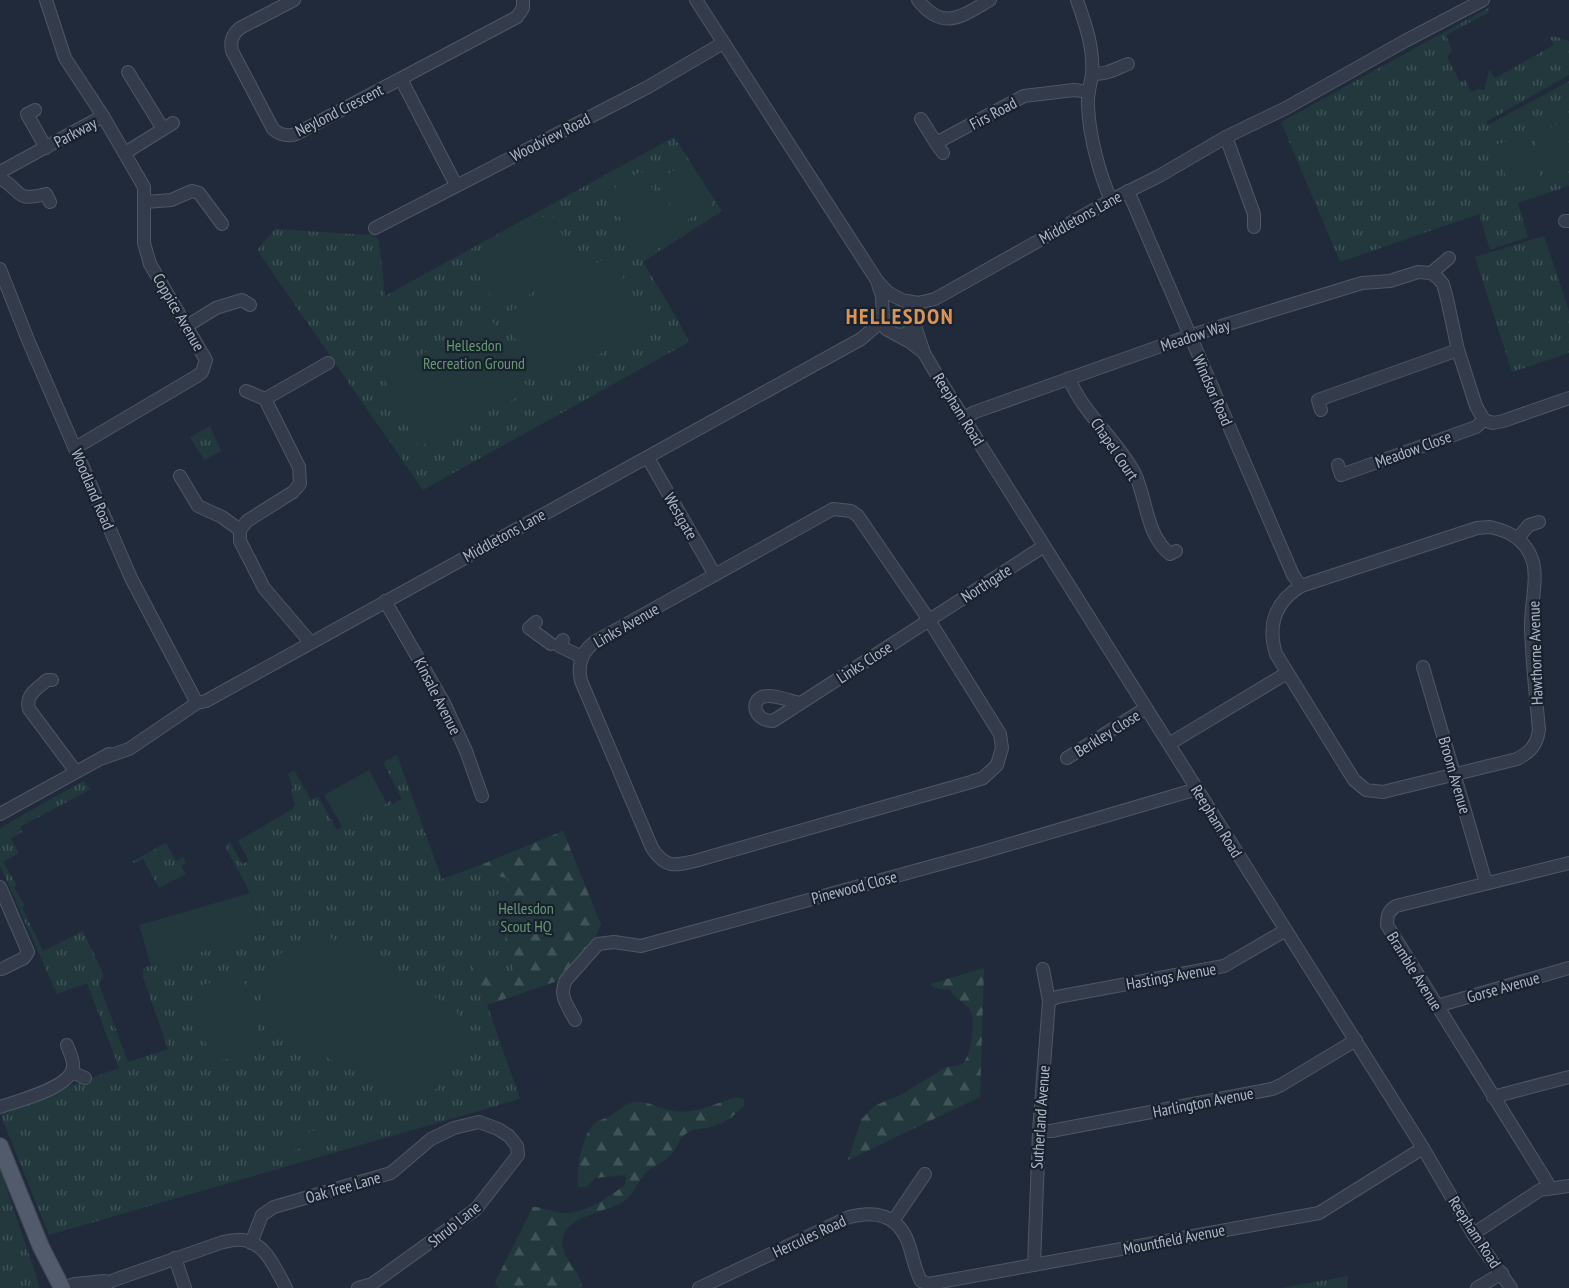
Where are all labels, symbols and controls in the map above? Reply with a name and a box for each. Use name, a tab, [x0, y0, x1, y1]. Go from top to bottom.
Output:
street label: Neylond Crescent	[292, 79, 387, 141]
street label: Firs Road	[966, 92, 1020, 134]
street label: Woodview Road	[507, 108, 593, 166]
street label: Parkway	[50, 112, 100, 152]
street label: Middletons Lane	[1035, 186, 1125, 248]
street label: Coppice Avenue	[149, 269, 209, 355]
district label: HELLESDON	[846, 302, 954, 330]
street label: Meadow Way	[1158, 314, 1232, 356]
park label: Hellesdon Recreation Ground	[423, 335, 525, 373]
street label: Windsor Road	[1188, 351, 1238, 429]
street label: Reepham Road	[929, 369, 989, 449]
street label: Chapel Court	[1087, 414, 1144, 485]
street label: Meadow Close	[1372, 426, 1454, 472]
street label: Woodland Road	[67, 446, 119, 532]
street label: Westgate	[660, 489, 702, 543]
street label: Middletons Lane	[459, 504, 549, 566]
street label: Northgate	[957, 559, 1015, 607]
street label: Links Avenue	[590, 598, 662, 652]
street label: Hawthorne Avenue	[1523, 601, 1547, 705]
street label: Links Close	[832, 637, 896, 687]
street label: Kinsale Avenue	[410, 654, 466, 738]
street label: Berkley Close	[1070, 705, 1144, 761]
street label: Broom Avenue	[1434, 734, 1476, 816]
street label: Reepham Road	[1187, 781, 1247, 861]
street label: Pinewood Close	[809, 866, 899, 908]
park label: Hellesdon Scout HQ	[498, 898, 554, 936]
street label: Bramble Avenue	[1383, 928, 1447, 1014]
street label: Hastings Avenue	[1124, 958, 1218, 994]
street label: Gorse Avenue	[1464, 967, 1542, 1007]
street label: Sutherland Avenue	[1026, 1065, 1054, 1169]
street label: Harlington Avenue	[1151, 1082, 1255, 1122]
street label: Oak Tree Lane	[303, 1167, 383, 1207]
street label: Reepham Road	[1444, 1192, 1506, 1272]
street label: Shrub Lane	[424, 1197, 484, 1251]
street label: Hercules Road	[769, 1210, 849, 1262]
street label: Mountfield Avenue	[1121, 1219, 1227, 1259]

